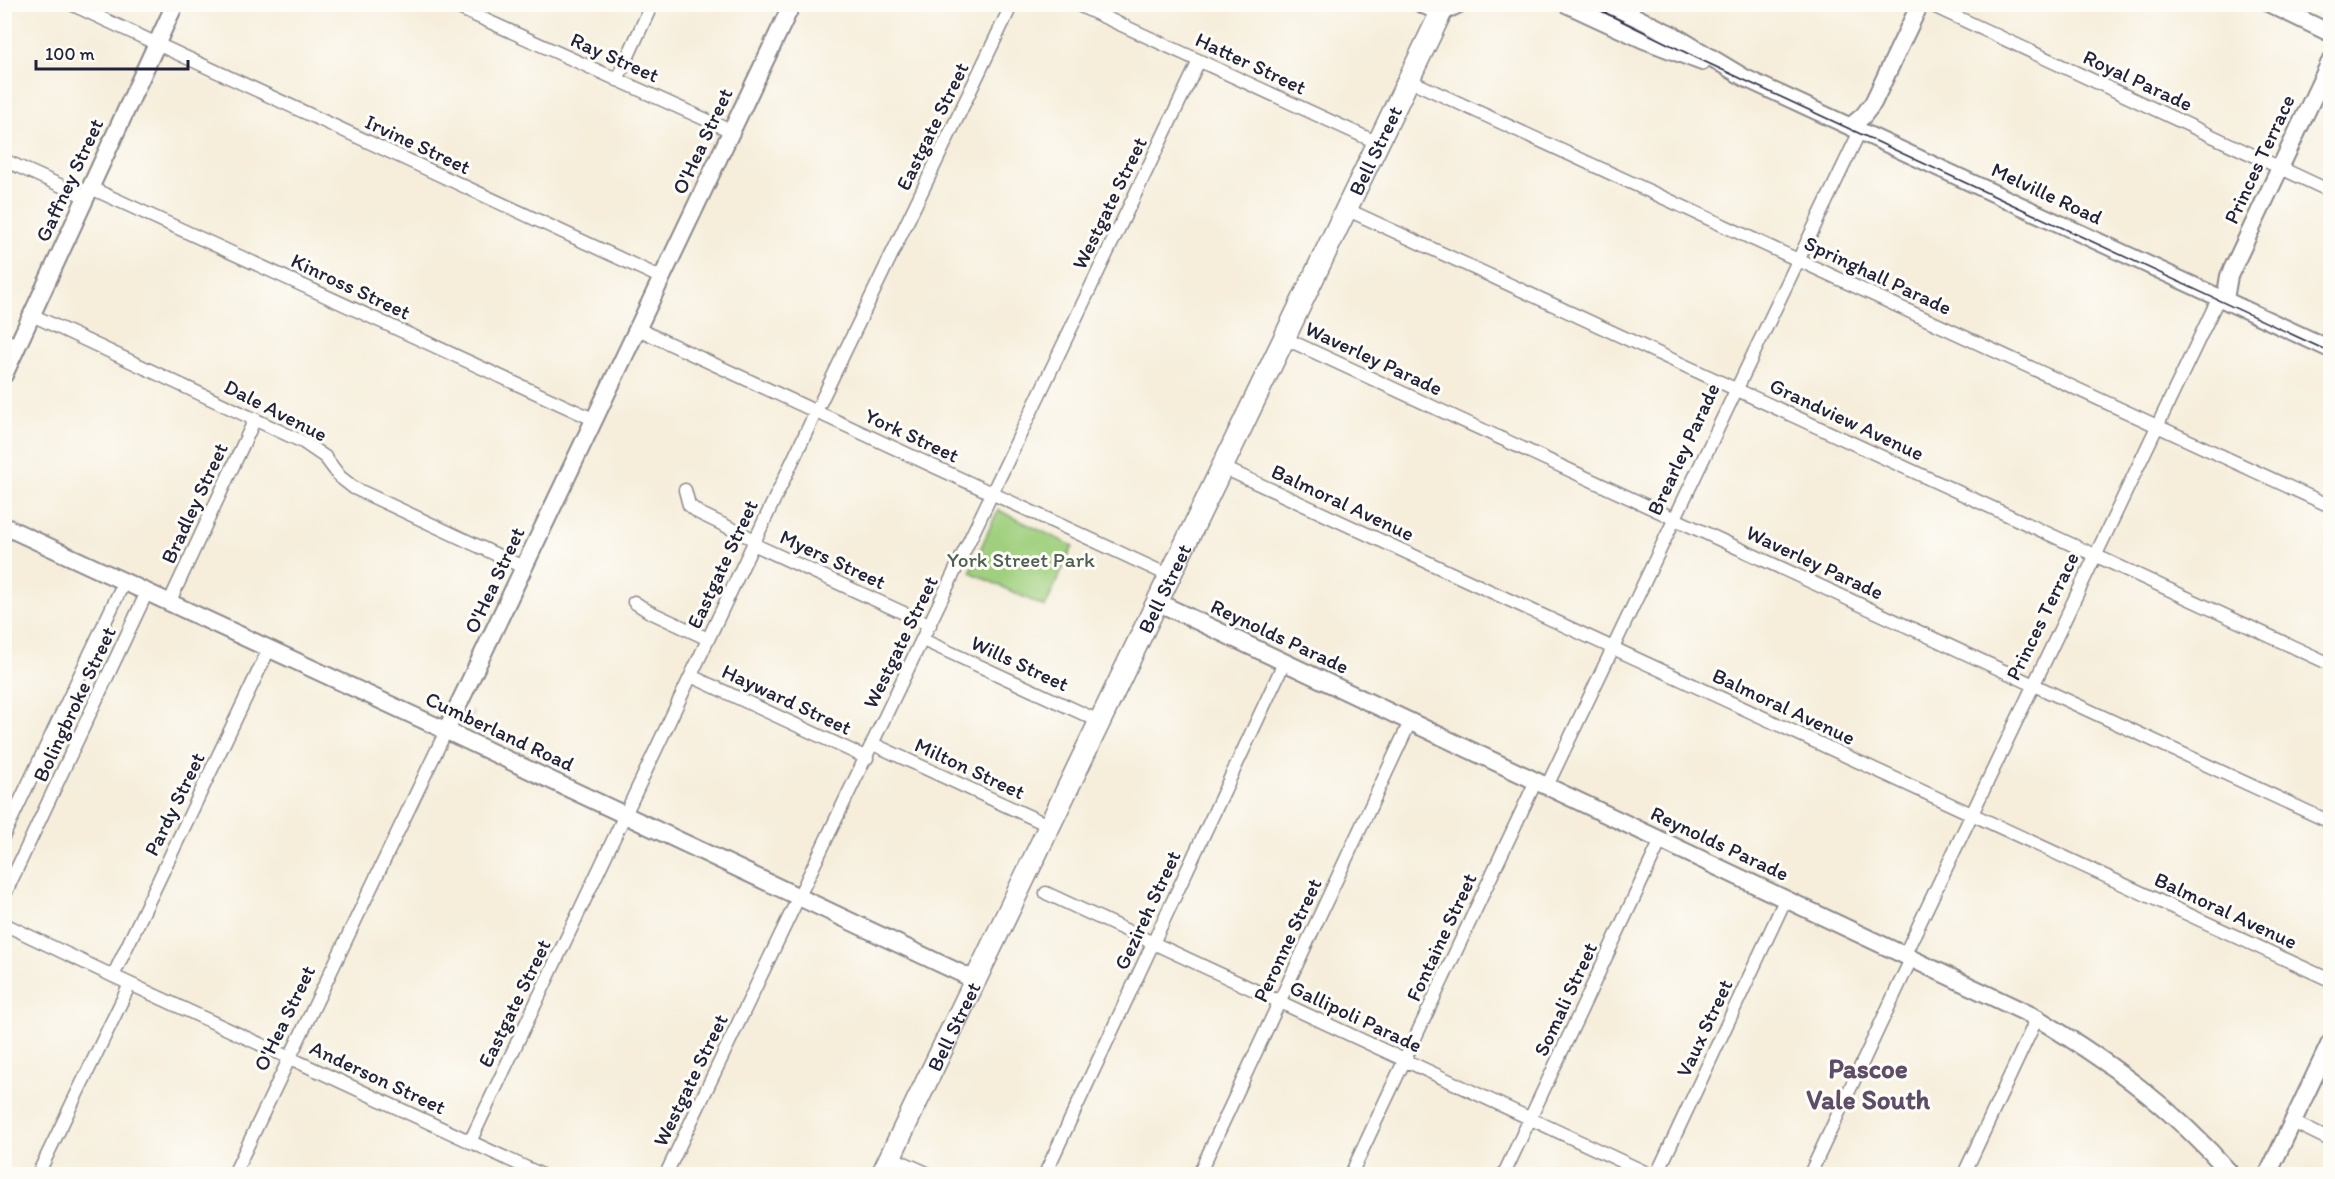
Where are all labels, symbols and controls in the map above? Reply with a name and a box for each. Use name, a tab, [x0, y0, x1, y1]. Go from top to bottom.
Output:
street label: Ray Street	[567, 26, 663, 88]
street label: Hatter Street	[1192, 26, 1311, 100]
scale bar	[36, 33, 188, 71]
text: 100 m	[45, 43, 95, 65]
street label: Royal Parade	[2079, 44, 2197, 116]
street label: Eastgate Street	[890, 58, 974, 194]
street label: O'Hea Street	[666, 84, 738, 198]
street label: Princes Terrace	[2218, 90, 2300, 228]
street label: Bell Street	[1342, 101, 1407, 199]
street label: Irvine Street	[361, 109, 475, 179]
street label: Gaffney Street	[30, 114, 109, 246]
street label: Westgate Street	[1066, 133, 1152, 273]
street label: Melville Road	[1988, 156, 2106, 230]
street label: Springhall Parade	[1800, 230, 1956, 320]
street label: Kinross Street	[287, 247, 415, 325]
street label: Waverley Parade	[1301, 315, 1447, 401]
street label: Grandview Avenue	[1766, 372, 1928, 466]
street label: Dale Avenue	[220, 373, 332, 447]
street label: Brearley Parade	[1641, 379, 1725, 519]
street label: York Street	[861, 402, 963, 468]
street label: Bradley Street	[155, 438, 233, 567]
street label: Balmoral Avenue	[1268, 458, 1418, 546]
street label: Eastgate Street	[681, 495, 763, 632]
street label: Waverley Parade	[1742, 519, 1888, 605]
street label: O'Hea Street	[458, 523, 530, 637]
street label: Myers Street	[776, 524, 890, 594]
street label: Bell Street	[1132, 539, 1196, 637]
park label: York Street Park	[947, 547, 1095, 572]
street label: Princes Terrace	[2000, 548, 2084, 684]
street label: Westgate Street	[857, 572, 943, 712]
street label: Reynolds Parade	[1207, 593, 1353, 679]
street label: Bolingbroke Street	[27, 622, 121, 786]
street label: Wills Street	[967, 630, 1073, 697]
street label: Hayward Street	[718, 658, 856, 740]
street label: Balmoral Avenue	[1709, 662, 1859, 750]
street label: Cumberland Road	[422, 686, 579, 777]
street label: Milton Street	[911, 732, 1029, 804]
street label: Pardy Street	[138, 748, 210, 860]
street label: Reynolds Parade	[1647, 800, 1793, 886]
street label: Gezireh Street	[1108, 846, 1186, 974]
street label: Balmoral Avenue	[2151, 866, 2301, 954]
street label: Fontaine Street	[1400, 869, 1482, 1005]
street label: Peronne Street	[1247, 874, 1327, 1006]
street label: Eastgate Street	[472, 935, 556, 1071]
street label: Somali Street	[1528, 938, 1602, 1060]
street label: O'Hea Street	[248, 961, 320, 1075]
street label: Gallipoli Parade	[1286, 974, 1426, 1058]
street label: Vaux Street	[1670, 975, 1738, 1081]
street label: Bell Street	[921, 977, 985, 1075]
street label: Westgate Street	[647, 1010, 733, 1150]
street label: Anderson Street	[306, 1035, 450, 1119]
district label: Pascoe Vale South	[1806, 1052, 1930, 1116]

